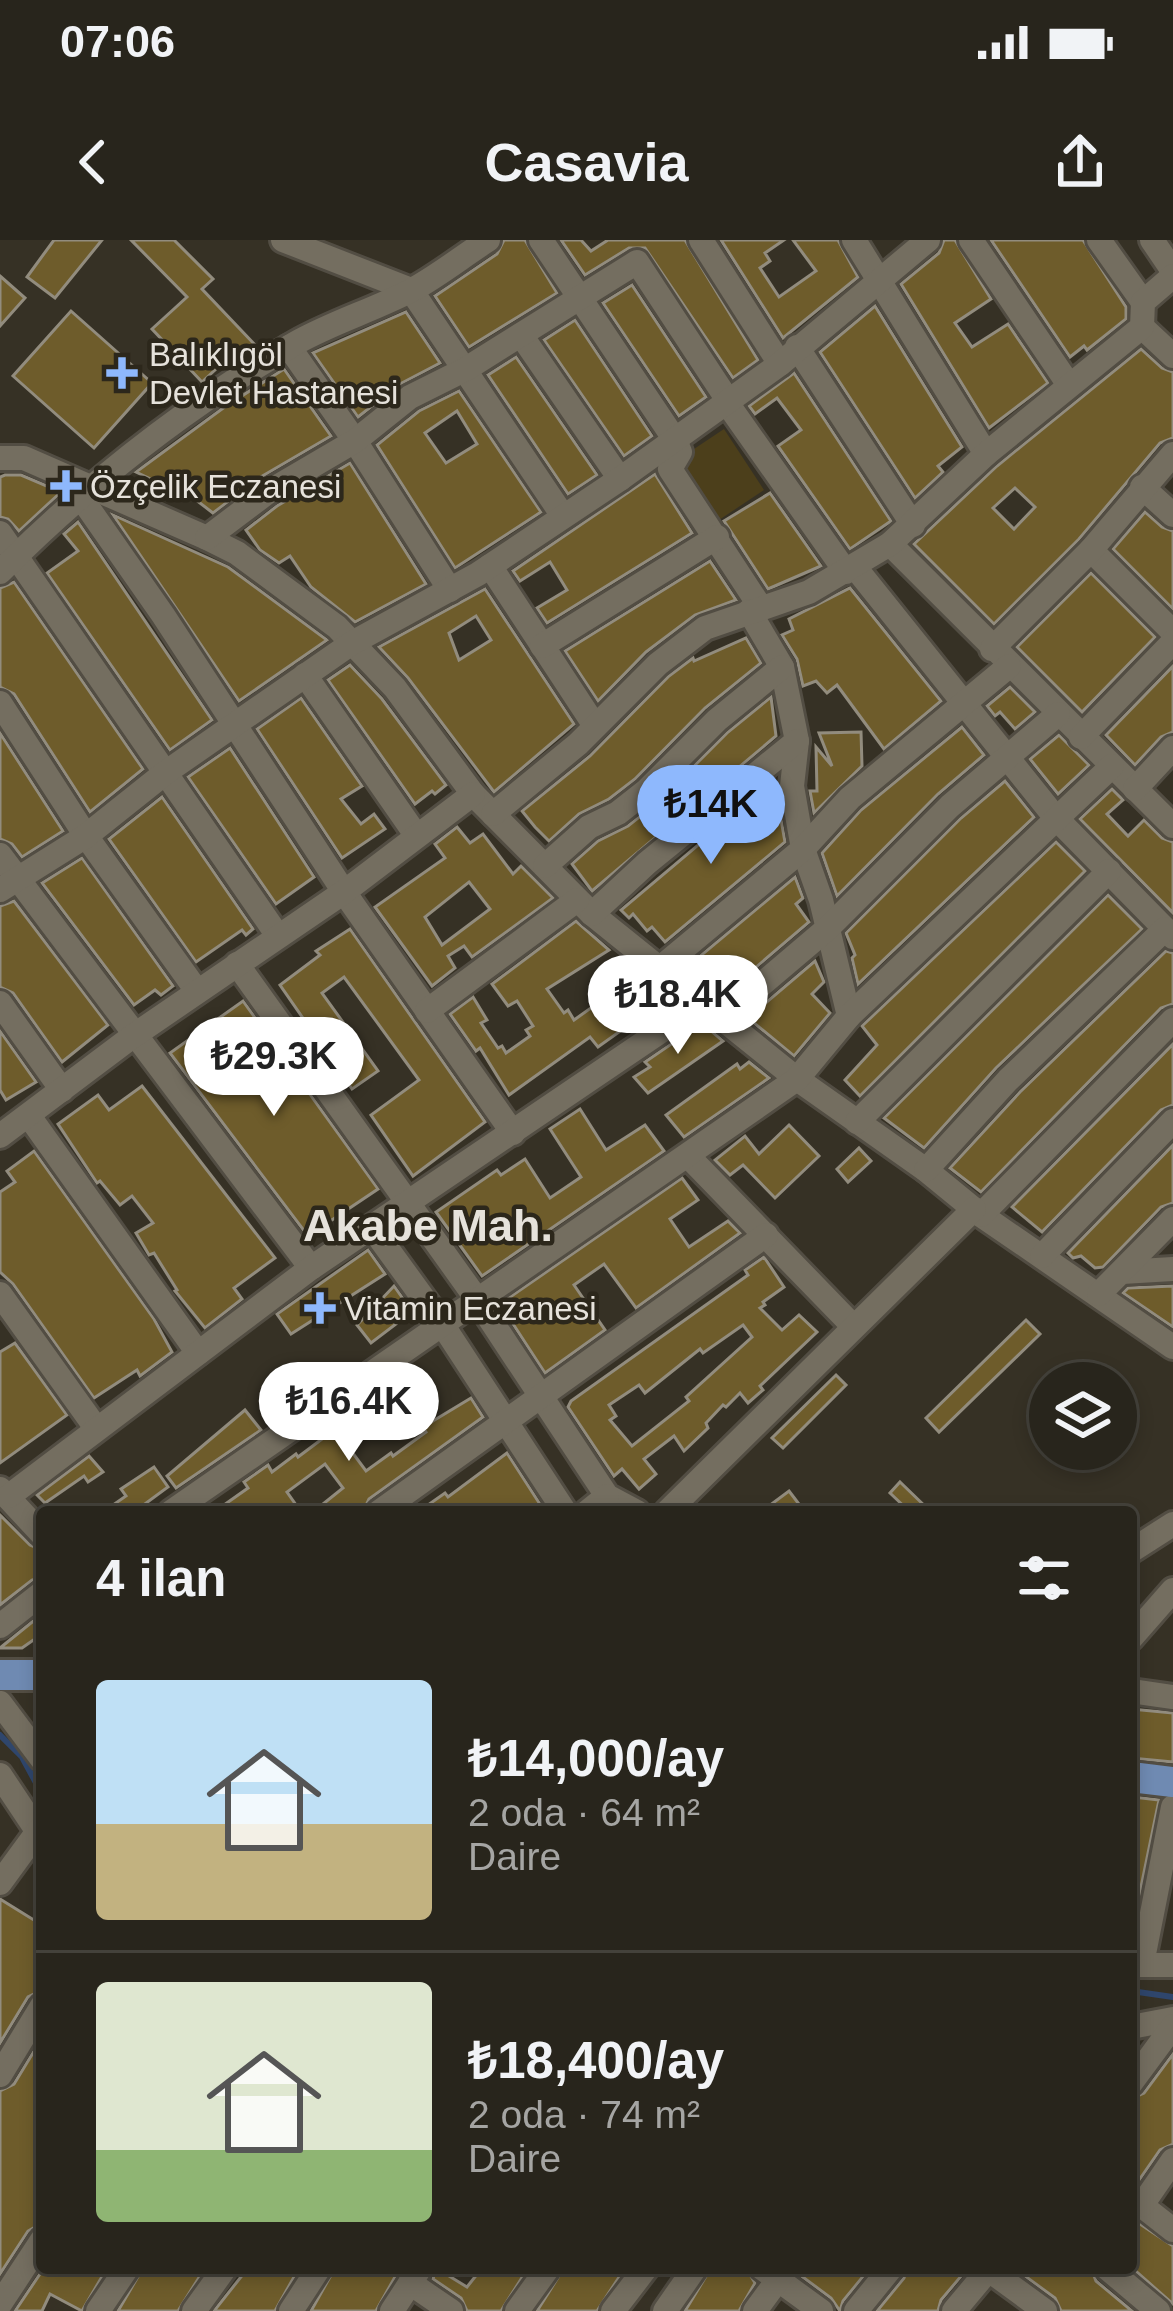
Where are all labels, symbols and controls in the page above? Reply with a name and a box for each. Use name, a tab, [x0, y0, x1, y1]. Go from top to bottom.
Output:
text: 07:06	[60, 16, 175, 67]
icon: back	[60, 129, 126, 195]
icon: share	[1047, 129, 1113, 195]
text: Casavia	[484, 132, 689, 192]
place label: Balıklıgöl Devlet Hastanesi	[149, 336, 398, 411]
marker: Balıklıgöl Devlet Hastanesi	[106, 357, 138, 389]
place label: Özçelik Eczanesi	[90, 468, 341, 505]
marker: Özçelik Eczanesi	[53, 473, 79, 499]
pin: ₺14K	[640, 765, 782, 867]
text: ₺14K	[664, 782, 758, 825]
pin: ₺18.4K	[580, 955, 776, 1057]
text: ₺18.4K	[615, 972, 741, 1015]
pin: ₺29.3K	[176, 1017, 372, 1119]
text: ₺29.3K	[211, 1034, 337, 1077]
district label: Akabe Mah.	[303, 1200, 553, 1251]
place label: Vitamin Eczanesi	[344, 1290, 597, 1327]
marker: Vitamin Eczanesi	[307, 1295, 333, 1321]
pin: ₺16.4K	[251, 1362, 447, 1464]
map controls	[1029, 1362, 1137, 1470]
button: layers	[1029, 1362, 1137, 1470]
text: ₺16.4K	[286, 1379, 412, 1422]
icon: filters	[1011, 1545, 1077, 1611]
text: 4 ilan	[96, 1550, 226, 1607]
icon: home	[192, 1728, 336, 1872]
text: ₺14,000/ay	[468, 1730, 724, 1787]
text: 2 oda · 64 m²	[468, 1791, 700, 1834]
text: Daire	[468, 1835, 561, 1878]
icon: home	[192, 2030, 336, 2174]
text: ₺18,400/ay	[468, 2032, 724, 2089]
text: 2 oda · 74 m²	[468, 2093, 700, 2136]
text: Daire	[468, 2137, 561, 2180]

